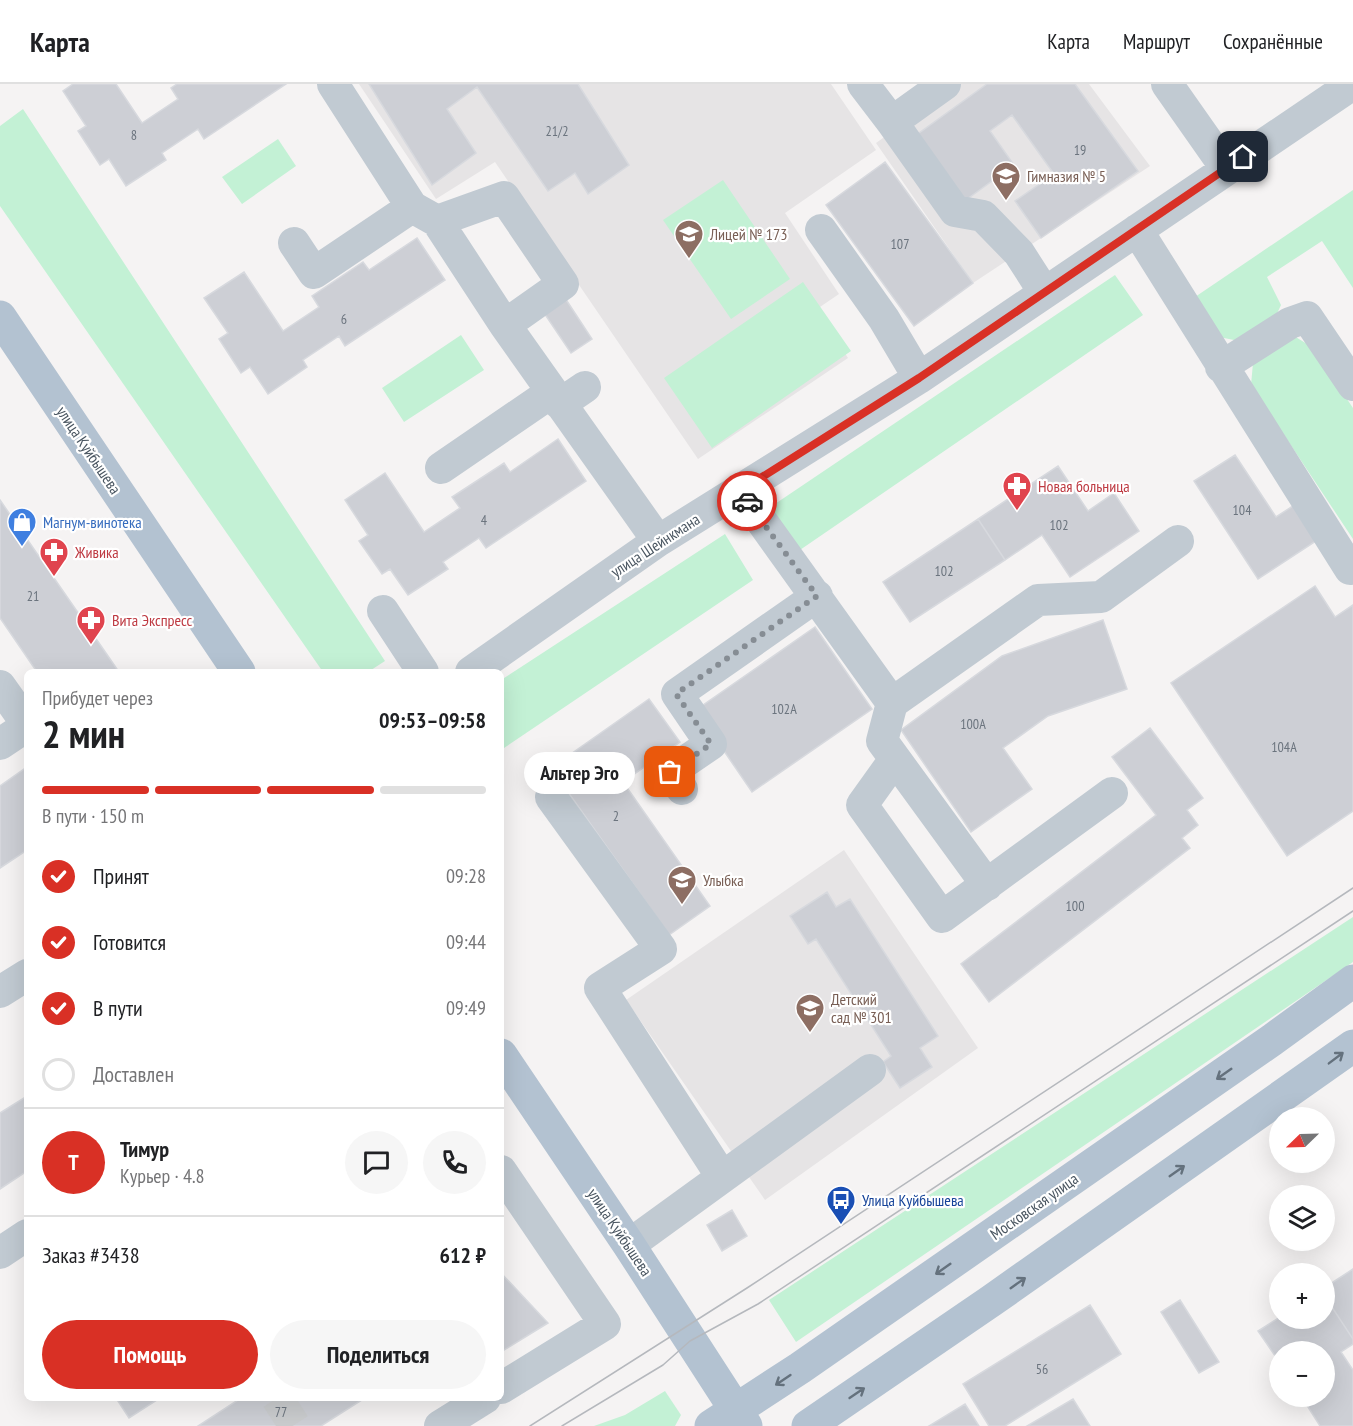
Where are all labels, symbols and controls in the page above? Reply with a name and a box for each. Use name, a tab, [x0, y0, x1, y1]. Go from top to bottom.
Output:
text: Карта	[30, 23, 90, 60]
text: Карта	[1047, 28, 1090, 55]
text: Маршрут	[1123, 28, 1190, 55]
text: Сохранённые	[1223, 28, 1323, 55]
house number: 21/2	[545, 122, 569, 140]
house number: 8	[131, 126, 137, 144]
pin	[1217, 131, 1268, 182]
icon: home	[1226, 140, 1259, 173]
house number: 19	[1074, 141, 1086, 159]
school or university icon: Гимназия № 5	[990, 160, 1022, 202]
place label: Гимназия № 5	[1027, 166, 1106, 186]
school or university icon: Лицей № 173	[673, 218, 705, 260]
place label: Лицей № 173	[709, 224, 787, 244]
house number: 107	[891, 235, 909, 253]
house number: 6	[341, 310, 347, 328]
street label: улица Куйбышева	[52, 402, 126, 498]
pharmacy icon: Новая больница	[1001, 470, 1033, 512]
courier	[717, 471, 777, 531]
place label: Новая больница	[1038, 476, 1130, 496]
icon: car	[731, 485, 764, 518]
house number: 104	[1233, 501, 1252, 519]
shop icon: Магнум-винотека	[6, 506, 38, 548]
street label: улица Шейнкмана	[607, 509, 703, 581]
house number: 4	[481, 511, 488, 529]
place label: Магнум-винотека	[43, 512, 142, 532]
house number: 102	[1050, 516, 1068, 534]
pharmacy icon: Живика	[38, 536, 70, 578]
place label: Живика	[74, 542, 119, 562]
house number: 102	[935, 562, 953, 580]
house number: 21	[27, 587, 39, 605]
pharmacy icon: Вита Экспресс	[75, 604, 107, 646]
place label: Вита Экспресс	[112, 610, 192, 630]
text: Прибудет через	[42, 685, 153, 711]
house number: 102А	[771, 700, 797, 718]
text: 09:53–09:58	[379, 706, 486, 734]
text: 2 мин	[42, 708, 125, 759]
house number: 100А	[960, 715, 986, 733]
house number: 104А	[1271, 738, 1297, 756]
pin	[644, 746, 695, 797]
callout: Альтер Эго	[523, 751, 634, 793]
icon: bag	[653, 755, 686, 788]
text: Альтер Эго	[540, 760, 619, 786]
text: В пути · 150 m	[42, 803, 144, 829]
house number: 2	[613, 807, 619, 825]
icon: check	[42, 860, 75, 893]
text: Принят	[93, 862, 149, 890]
text: 09:28	[446, 863, 486, 889]
school or university icon: Улыбка	[666, 864, 698, 906]
place label: Улыбка	[703, 870, 744, 890]
house number: 100	[1066, 897, 1084, 915]
icon: check	[42, 926, 75, 959]
text: Готовится	[93, 928, 166, 956]
text: 09:44	[446, 929, 486, 955]
place label: Детский сад № 301	[831, 989, 892, 1027]
icon: check	[42, 992, 75, 1025]
school or university icon: Детский сад № 301	[794, 992, 826, 1034]
text: В пути	[93, 994, 143, 1022]
text: 09:49	[446, 995, 486, 1021]
one-way arrow	[1328, 1052, 1344, 1064]
text: Доставлен	[93, 1060, 174, 1088]
one-way arrow	[1217, 1068, 1233, 1080]
north arrow	[1269, 1107, 1335, 1173]
map controls	[1269, 1107, 1335, 1407]
button: chat	[345, 1131, 408, 1194]
button: phone	[423, 1131, 486, 1194]
text: Тимур	[120, 1135, 169, 1163]
text: Т	[68, 1148, 79, 1176]
text: Курьер · 4.8	[120, 1163, 205, 1189]
one-way arrow	[1169, 1165, 1185, 1177]
street label: Московская улица	[986, 1168, 1082, 1244]
street label: улица Куйбышева	[583, 1184, 657, 1280]
bus stop icon: Улица Куйбышева	[825, 1184, 857, 1226]
button: layers	[1269, 1185, 1335, 1251]
place label: Улица Куйбышева	[862, 1190, 964, 1210]
text: Заказ #3438	[42, 1241, 140, 1269]
text: 612 ₽	[439, 1241, 486, 1269]
one-way arrow	[936, 1263, 952, 1275]
button: +	[1269, 1263, 1335, 1329]
one-way arrow	[1009, 1277, 1025, 1289]
button: Помощь	[42, 1320, 258, 1389]
button: Поделиться	[270, 1320, 486, 1389]
button: −	[1269, 1341, 1335, 1407]
house number: 56	[1036, 1360, 1048, 1378]
one-way arrow	[775, 1374, 792, 1386]
one-way arrow	[848, 1387, 864, 1399]
house number: 77	[275, 1403, 287, 1421]

